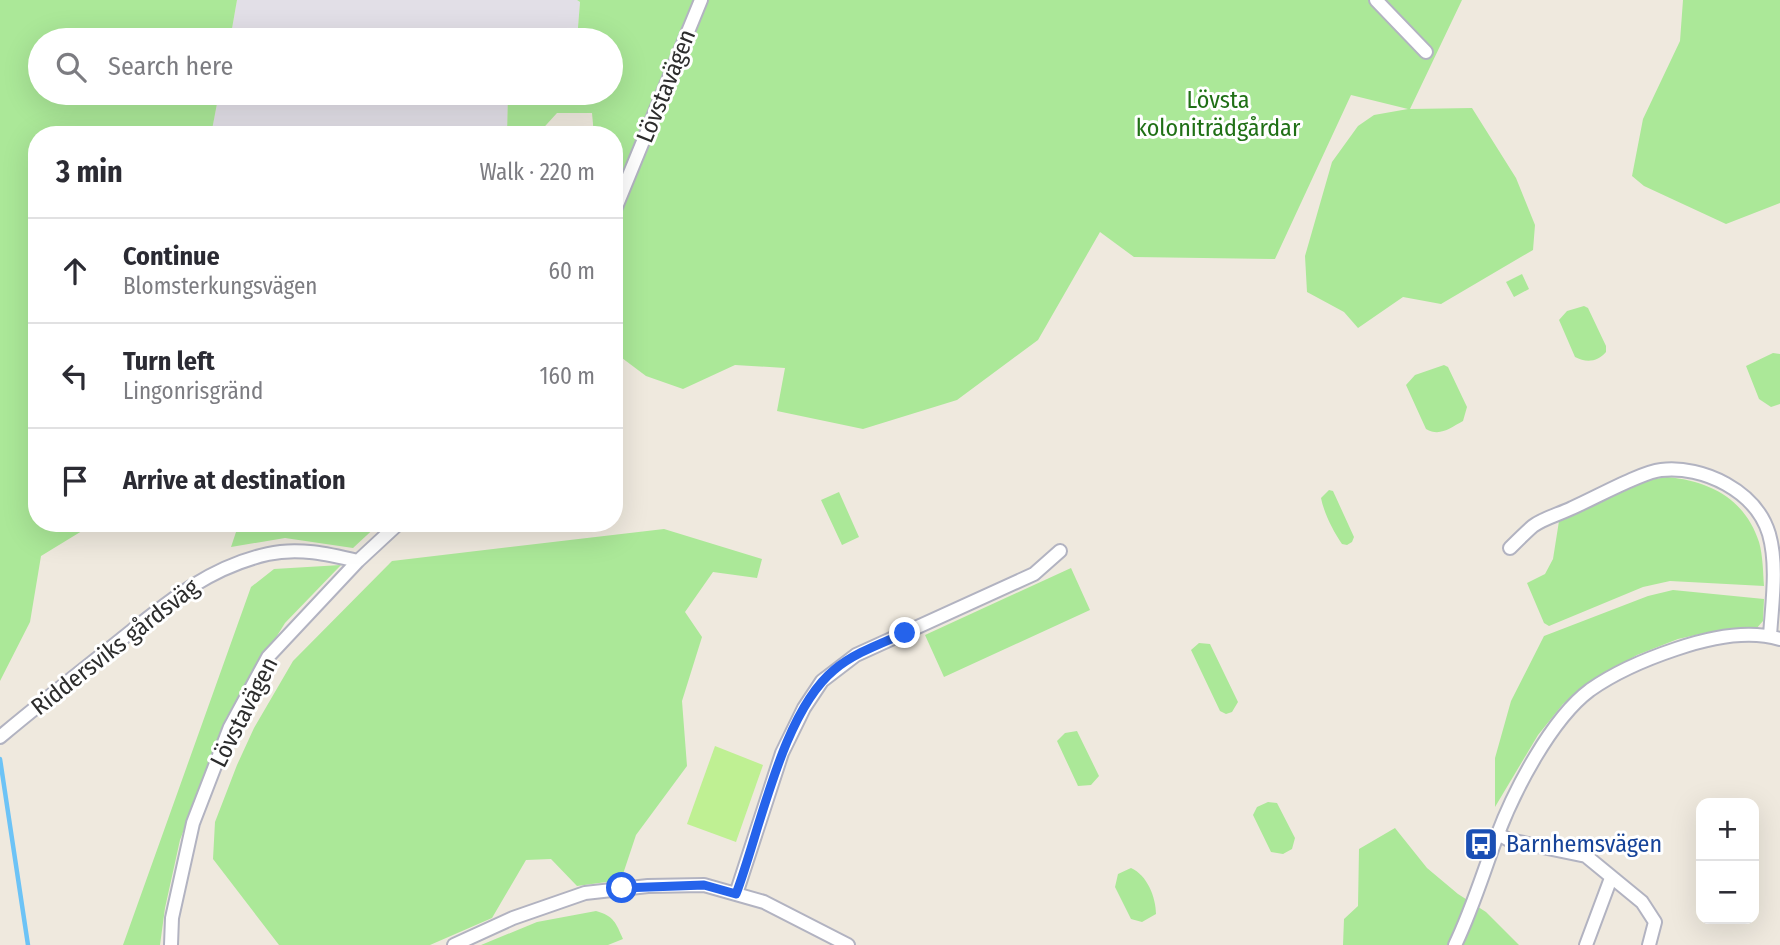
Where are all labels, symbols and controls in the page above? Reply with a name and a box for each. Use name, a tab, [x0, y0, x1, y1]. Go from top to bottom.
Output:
street label: Lövstavägen	[631, 25, 701, 147]
search box	[28, 28, 623, 105]
icon: search	[52, 48, 90, 86]
text: Search here	[108, 51, 233, 82]
park label: Lövsta koloniträdgårdar	[1136, 86, 1301, 142]
text: 3 min	[56, 154, 123, 190]
text: Walk · 220 m	[480, 158, 595, 186]
text: Continue	[123, 241, 220, 272]
icon: ahead	[56, 252, 94, 290]
text: 60 m	[549, 257, 595, 285]
text: Blomsterkungsvägen	[123, 272, 317, 300]
text: Turn left	[123, 346, 215, 377]
icon: left	[56, 357, 94, 395]
text: 160 m	[540, 362, 595, 390]
text: Lingonrisgränd	[123, 377, 263, 405]
icon: arrive	[56, 462, 94, 500]
text: Arrive at destination	[123, 465, 346, 496]
street label: Riddersviks gårdsväg	[26, 573, 205, 721]
route end	[889, 617, 920, 648]
street label: Lövstavägen	[204, 652, 284, 772]
map controls	[1696, 798, 1759, 924]
button: +	[1696, 798, 1759, 861]
bus stop icon: Barnhemsvägen	[1462, 825, 1500, 863]
place label: Barnhemsvägen	[1506, 830, 1662, 858]
button: −	[1696, 861, 1759, 924]
route start	[606, 872, 637, 903]

